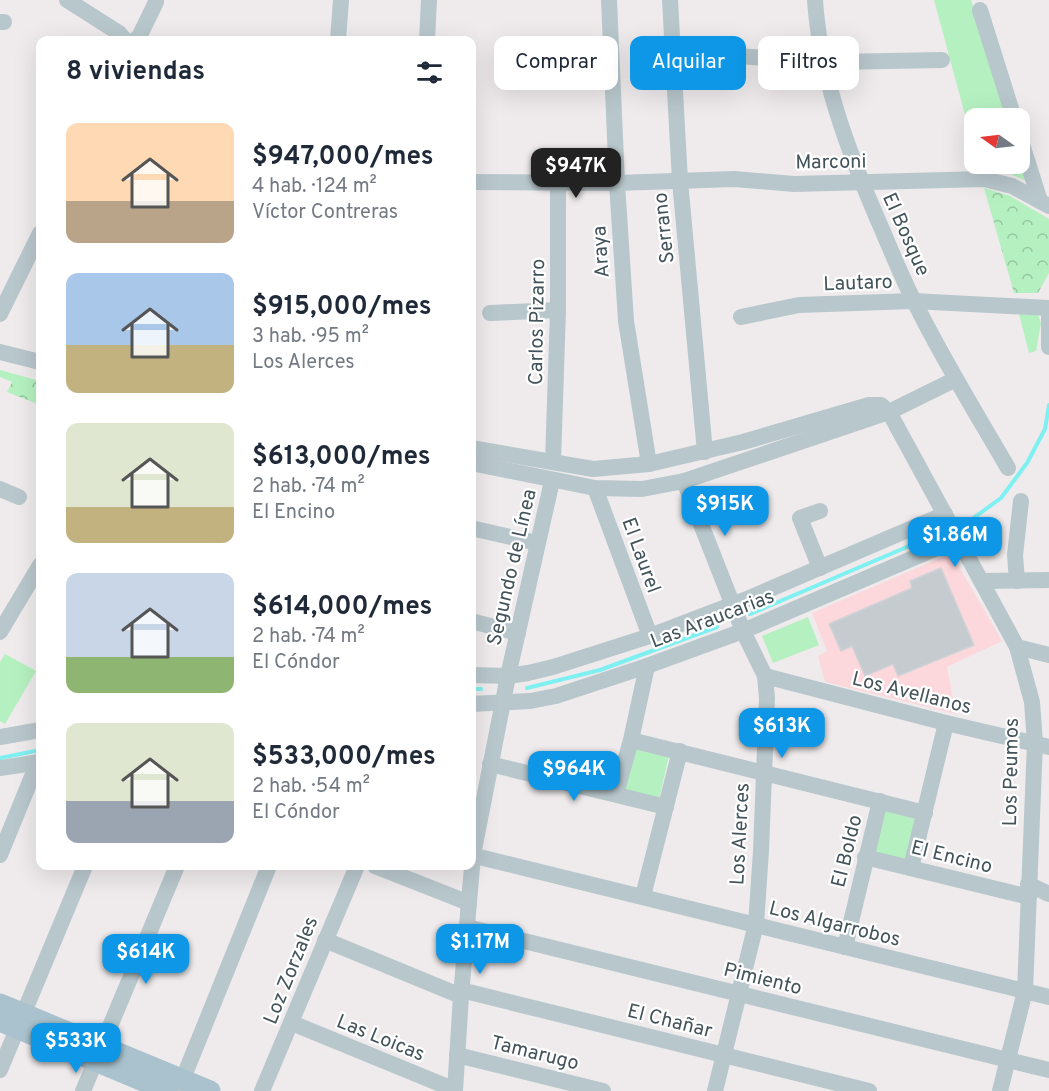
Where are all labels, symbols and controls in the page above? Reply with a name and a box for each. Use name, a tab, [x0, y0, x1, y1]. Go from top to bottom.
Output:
chip: Comprar	[494, 36, 618, 90]
chip: Alquilar	[630, 36, 746, 90]
chip: Filtros	[758, 36, 859, 90]
text: 8 viviendas	[66, 56, 205, 89]
icon: filters	[413, 56, 446, 89]
north arrow	[964, 108, 1030, 174]
map controls	[964, 108, 1030, 174]
text: $947,000/mes	[252, 141, 434, 174]
icon: home	[114, 147, 186, 219]
pin: $947K	[534, 148, 618, 199]
street label: Marconi	[795, 149, 867, 177]
text: $947K	[545, 154, 607, 180]
text: 4 hab. · 124 m²	[252, 174, 377, 200]
street label: El Bosque	[875, 189, 935, 281]
street label: Serrano	[648, 191, 682, 265]
text: Víctor Contreras	[252, 200, 398, 226]
street label: Araya	[587, 225, 617, 279]
street label: Carlos Pizarro	[524, 259, 552, 385]
street label: Lautaro	[823, 270, 893, 298]
text: $915,000/mes	[252, 291, 432, 324]
icon: home	[114, 297, 186, 369]
text: 3 hab. · 95 m²	[252, 324, 369, 350]
text: Los Alerces	[252, 350, 355, 376]
text: $613,000/mes	[252, 441, 431, 474]
icon: home	[114, 447, 186, 519]
text: 2 hab. · 74 m²	[252, 474, 365, 500]
pin: $915K	[683, 486, 767, 537]
street label: Segundo de Línea	[482, 487, 544, 648]
text: $915K	[696, 492, 754, 518]
text: El Encino	[252, 500, 335, 526]
street label: El Laurel	[615, 514, 666, 597]
pin: $1.86M	[906, 517, 1004, 568]
text: $1.86M	[922, 523, 988, 549]
street label: Las Araucarias	[647, 584, 778, 655]
text: $614,000/mes	[252, 591, 432, 624]
icon: home	[114, 597, 186, 669]
text: 2 hab. · 74 m²	[252, 624, 365, 650]
text: El Cóndor	[252, 650, 340, 676]
street label: Los Avellanos	[849, 667, 974, 721]
pin: $613K	[740, 708, 824, 759]
text: $613K	[753, 714, 811, 740]
street label: Los Peumos	[998, 718, 1026, 827]
text: $533,000/mes	[252, 741, 436, 774]
icon: home	[114, 747, 186, 819]
pin: $964K	[532, 751, 616, 802]
text: $964K	[542, 757, 606, 783]
text: 2 hab. · 54 m²	[252, 774, 370, 800]
street label: Los Alerces	[725, 782, 757, 886]
text: El Cóndor	[252, 800, 340, 826]
street label: El Boldo	[826, 812, 870, 891]
street label: El Encino	[908, 835, 995, 881]
street label: Los Algarrobos	[766, 896, 903, 954]
street label: Loz Zorzales	[258, 913, 325, 1028]
pin: $1.17M	[431, 924, 529, 975]
text: $1.17M	[450, 930, 510, 956]
pin: $614K	[104, 934, 188, 985]
text: $614K	[116, 940, 176, 966]
street label: Pimiento	[720, 958, 805, 1002]
street label: El Chañar	[624, 999, 715, 1045]
street label: Las Loicas	[332, 1009, 428, 1068]
pin: $533K	[34, 1023, 118, 1074]
text: $533K	[45, 1029, 107, 1055]
street label: Tamarugo	[488, 1030, 581, 1077]

